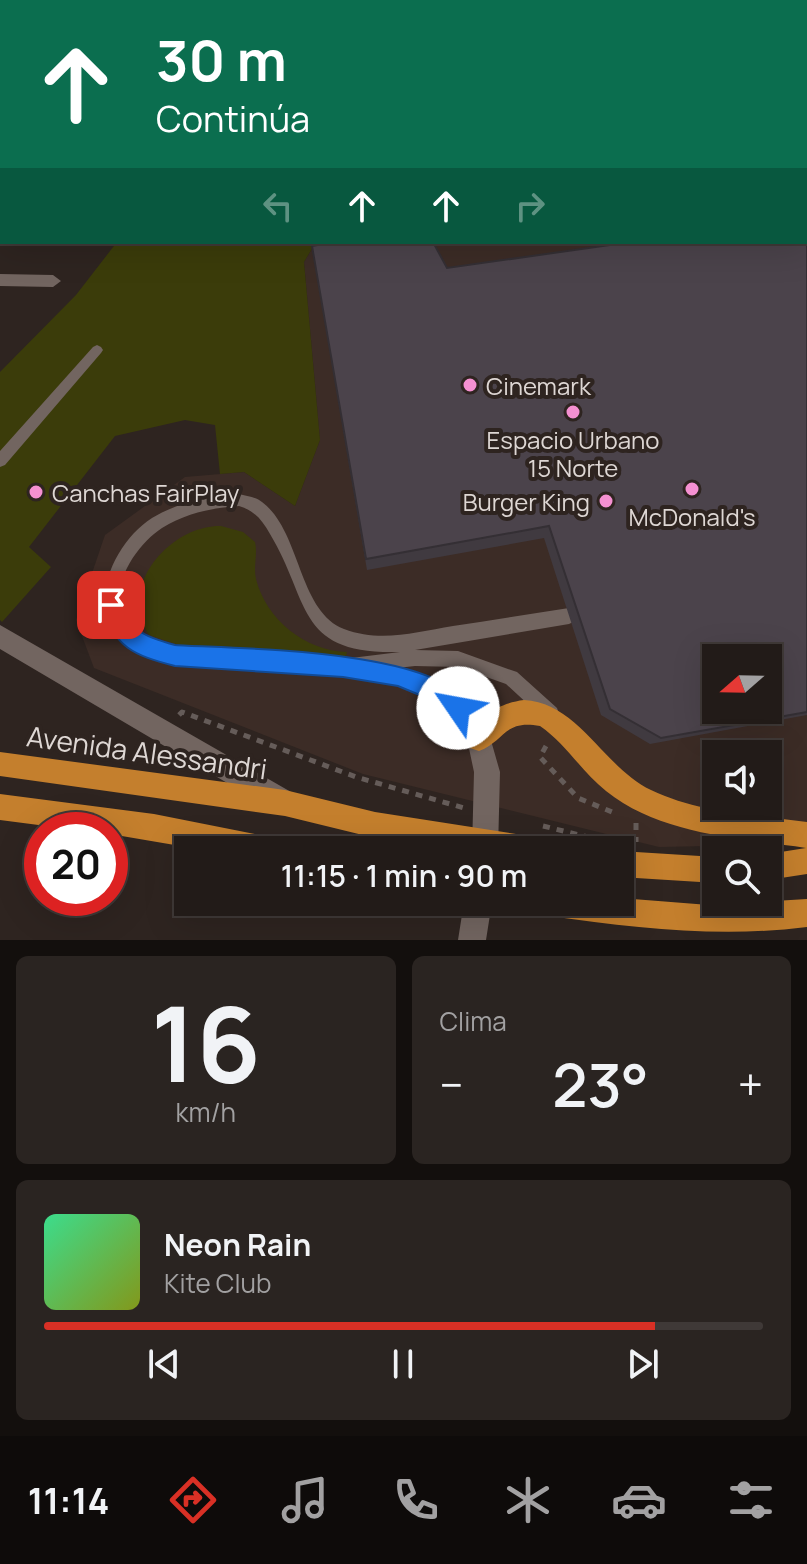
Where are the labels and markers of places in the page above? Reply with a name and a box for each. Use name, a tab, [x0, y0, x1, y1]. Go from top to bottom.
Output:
place label: Cinemark	[486, 369, 592, 402]
marker: Cinemark	[461, 376, 479, 394]
marker: Espacio Urbano 15 Norte	[564, 403, 582, 421]
place label: Espacio Urbano 15 Norte	[487, 423, 659, 484]
place label: Canchas FairPlay	[52, 476, 240, 509]
marker: McDonald's	[683, 480, 701, 498]
marker: Canchas FairPlay	[27, 483, 45, 501]
place label: Burger King	[463, 485, 590, 518]
marker: Burger King	[597, 492, 615, 510]
place label: McDonald's	[629, 500, 756, 533]
pin	[77, 571, 145, 639]

